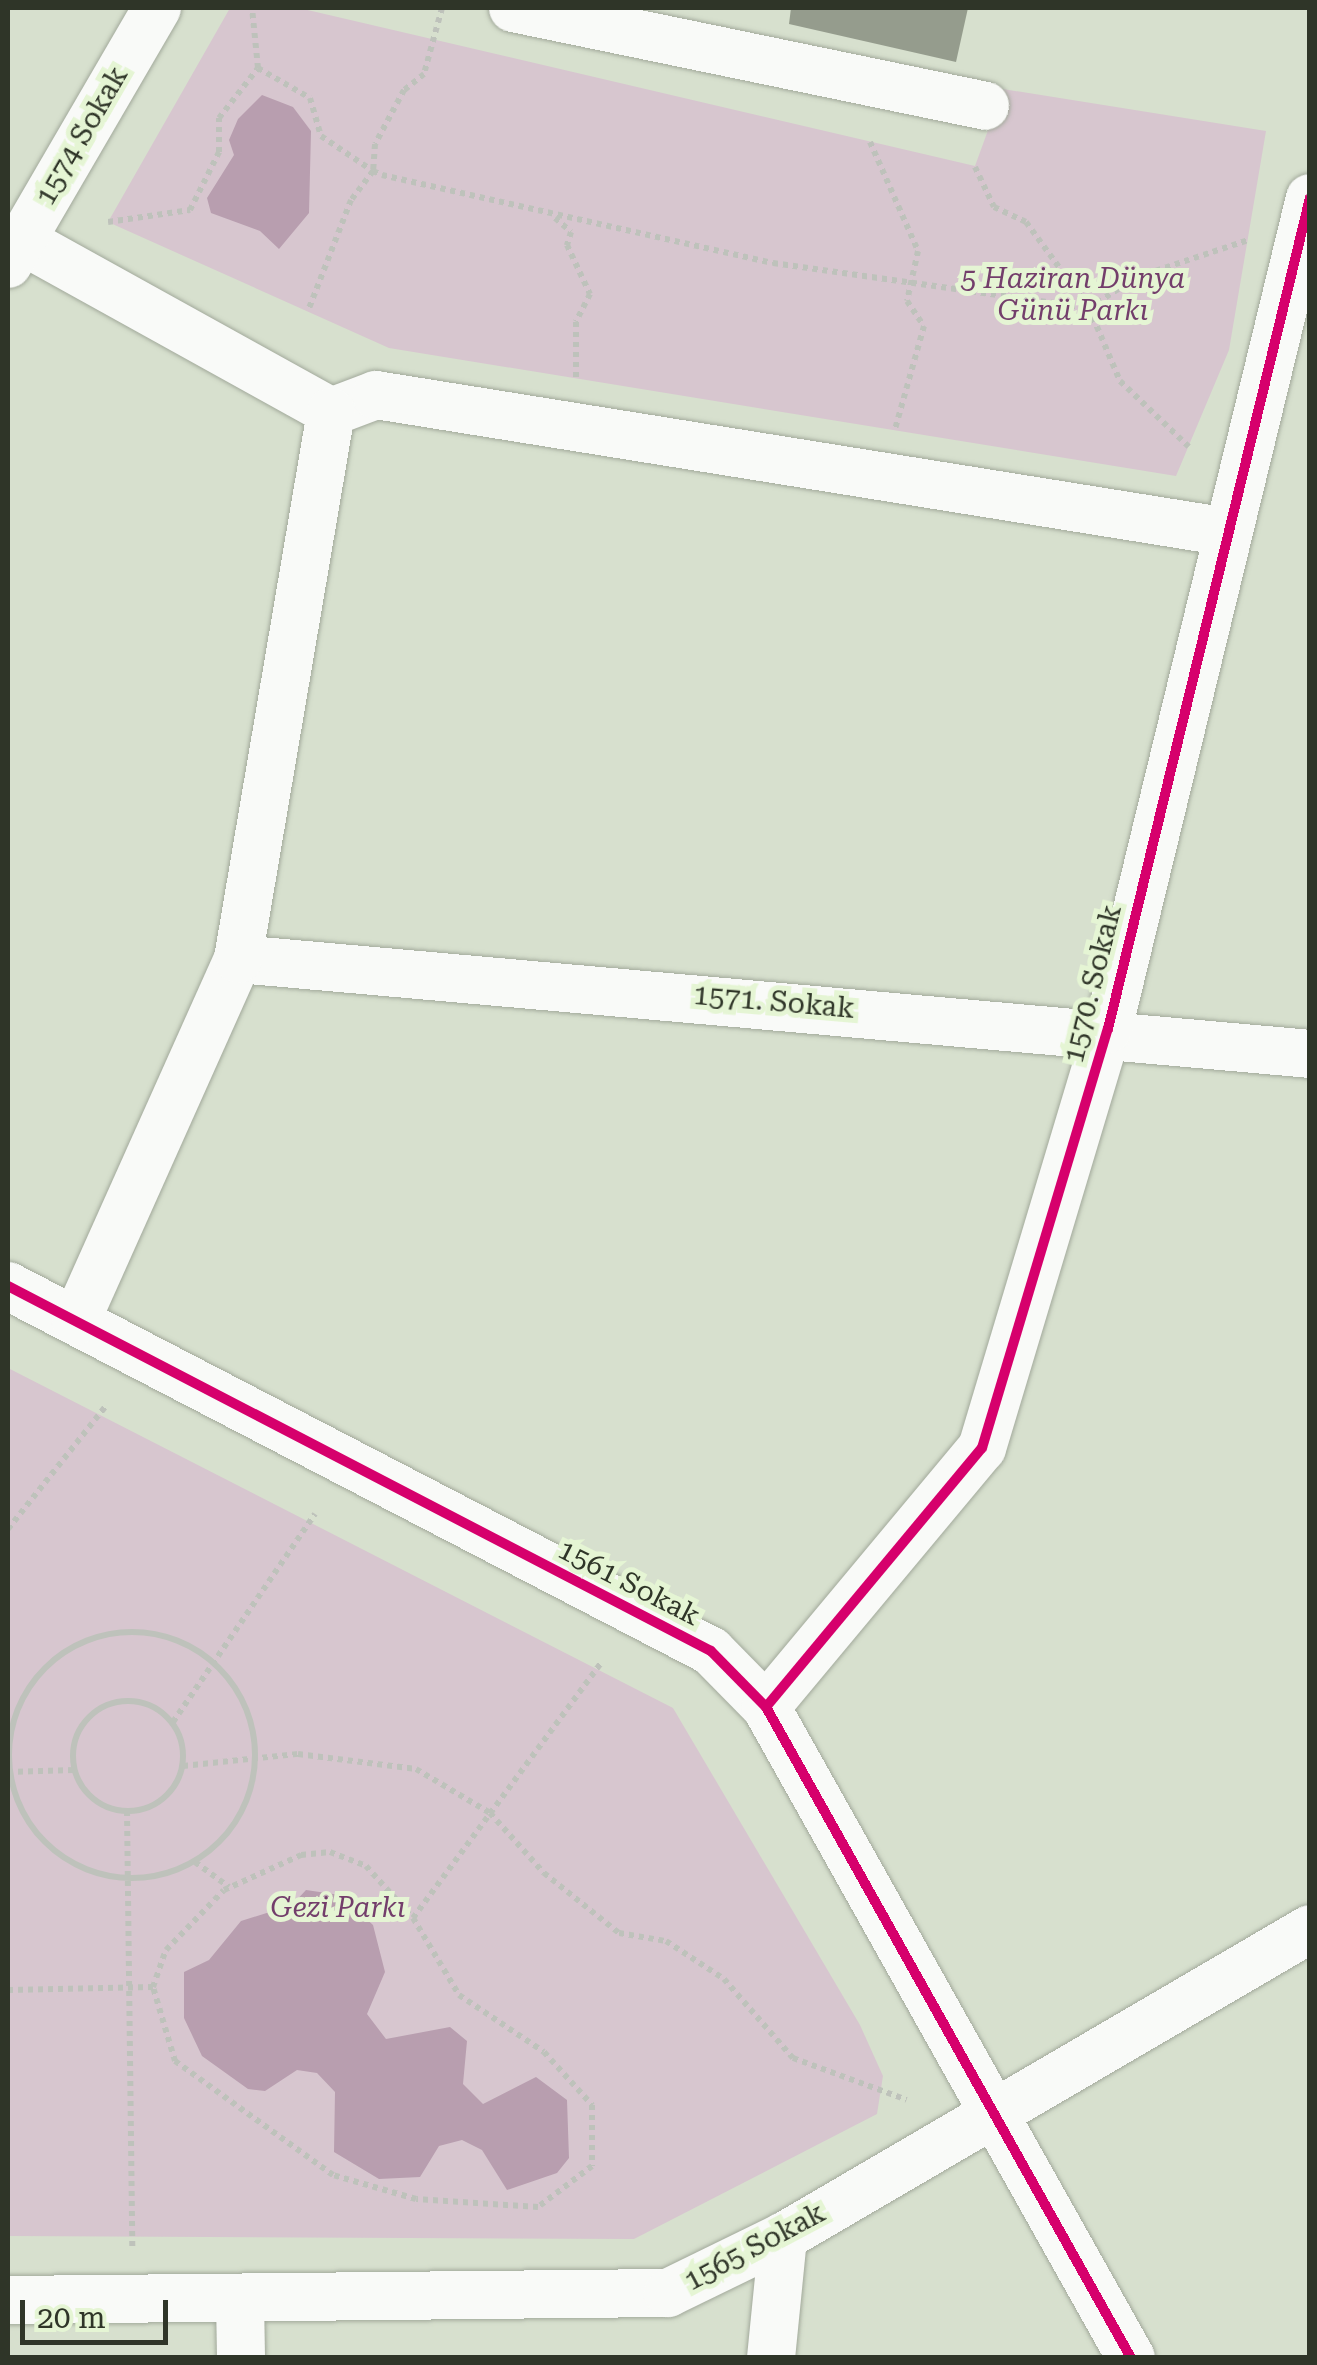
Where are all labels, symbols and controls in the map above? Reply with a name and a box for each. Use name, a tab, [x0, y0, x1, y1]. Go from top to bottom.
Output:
street label: 1574 Sokak	[29, 61, 135, 211]
park label: 5 Haziran Dünya Günü Parkı	[961, 262, 1185, 328]
street label: 1570. Sokak	[1057, 901, 1129, 1067]
street label: 1571. Sokak	[692, 978, 856, 1026]
street label: 1561 Sokak	[553, 1533, 705, 1633]
park label: Gezi Parkı	[270, 1891, 406, 1925]
street label: 1565 Sokak	[679, 2196, 831, 2298]
scale bar	[25, 2280, 172, 2342]
text: 20 m	[37, 2300, 106, 2335]

